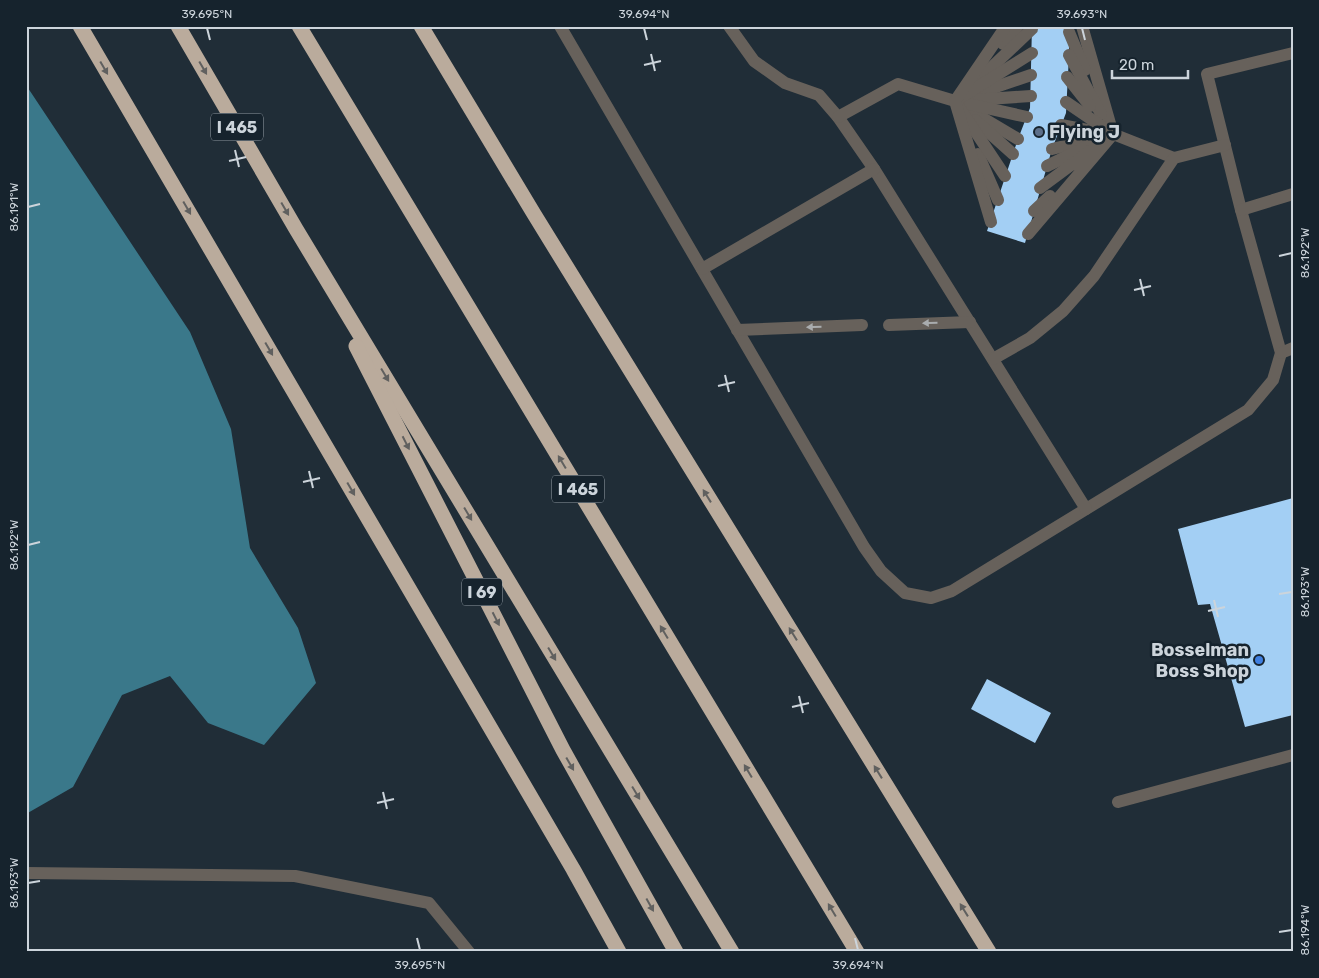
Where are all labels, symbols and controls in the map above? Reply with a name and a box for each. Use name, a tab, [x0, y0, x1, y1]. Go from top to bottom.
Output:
text: 39.695°N	[182, 7, 232, 21]
text: 39.694°N	[618, 7, 670, 21]
text: 39.693°N	[1057, 7, 1107, 21]
scale bar	[1112, 48, 1188, 80]
text: 20 m	[1119, 56, 1154, 74]
one-way arrow	[100, 62, 109, 75]
one-way arrow	[198, 62, 207, 75]
road number: I 465	[211, 114, 263, 140]
place label: Flying J	[1049, 121, 1120, 143]
marker: Flying J	[1033, 126, 1045, 138]
text: 86.191°W	[7, 182, 21, 231]
one-way arrow	[182, 202, 191, 215]
one-way arrow	[280, 202, 289, 215]
text: 86.192°W	[1298, 227, 1312, 278]
one-way arrow	[921, 319, 937, 327]
one-way arrow	[806, 323, 822, 331]
one-way arrow	[264, 342, 273, 355]
one-way arrow	[380, 369, 389, 382]
one-way arrow	[402, 436, 410, 451]
one-way arrow	[558, 456, 567, 469]
road number: I 465	[552, 476, 604, 502]
one-way arrow	[346, 482, 355, 495]
one-way arrow	[703, 489, 712, 502]
one-way arrow	[464, 508, 473, 521]
text: 86.192°W	[7, 519, 21, 570]
text: 86.193°W	[1298, 566, 1312, 617]
road number: I 69	[462, 578, 502, 606]
one-way arrow	[492, 612, 500, 626]
one-way arrow	[660, 625, 669, 638]
one-way arrow	[788, 627, 797, 640]
place label: Bosselman Boss Shop	[1151, 639, 1249, 682]
one-way arrow	[548, 647, 557, 660]
marker: Bosselman Boss Shop	[1253, 654, 1265, 666]
one-way arrow	[566, 757, 575, 770]
one-way arrow	[744, 764, 753, 777]
one-way arrow	[874, 765, 883, 778]
one-way arrow	[632, 786, 641, 799]
text: 86.193°W	[7, 857, 21, 908]
one-way arrow	[646, 898, 654, 913]
one-way arrow	[828, 903, 837, 917]
one-way arrow	[959, 904, 968, 917]
text: 86.194°W	[1298, 904, 1312, 955]
text: 39.695°N	[395, 958, 445, 972]
text: 39.694°N	[832, 958, 884, 972]

